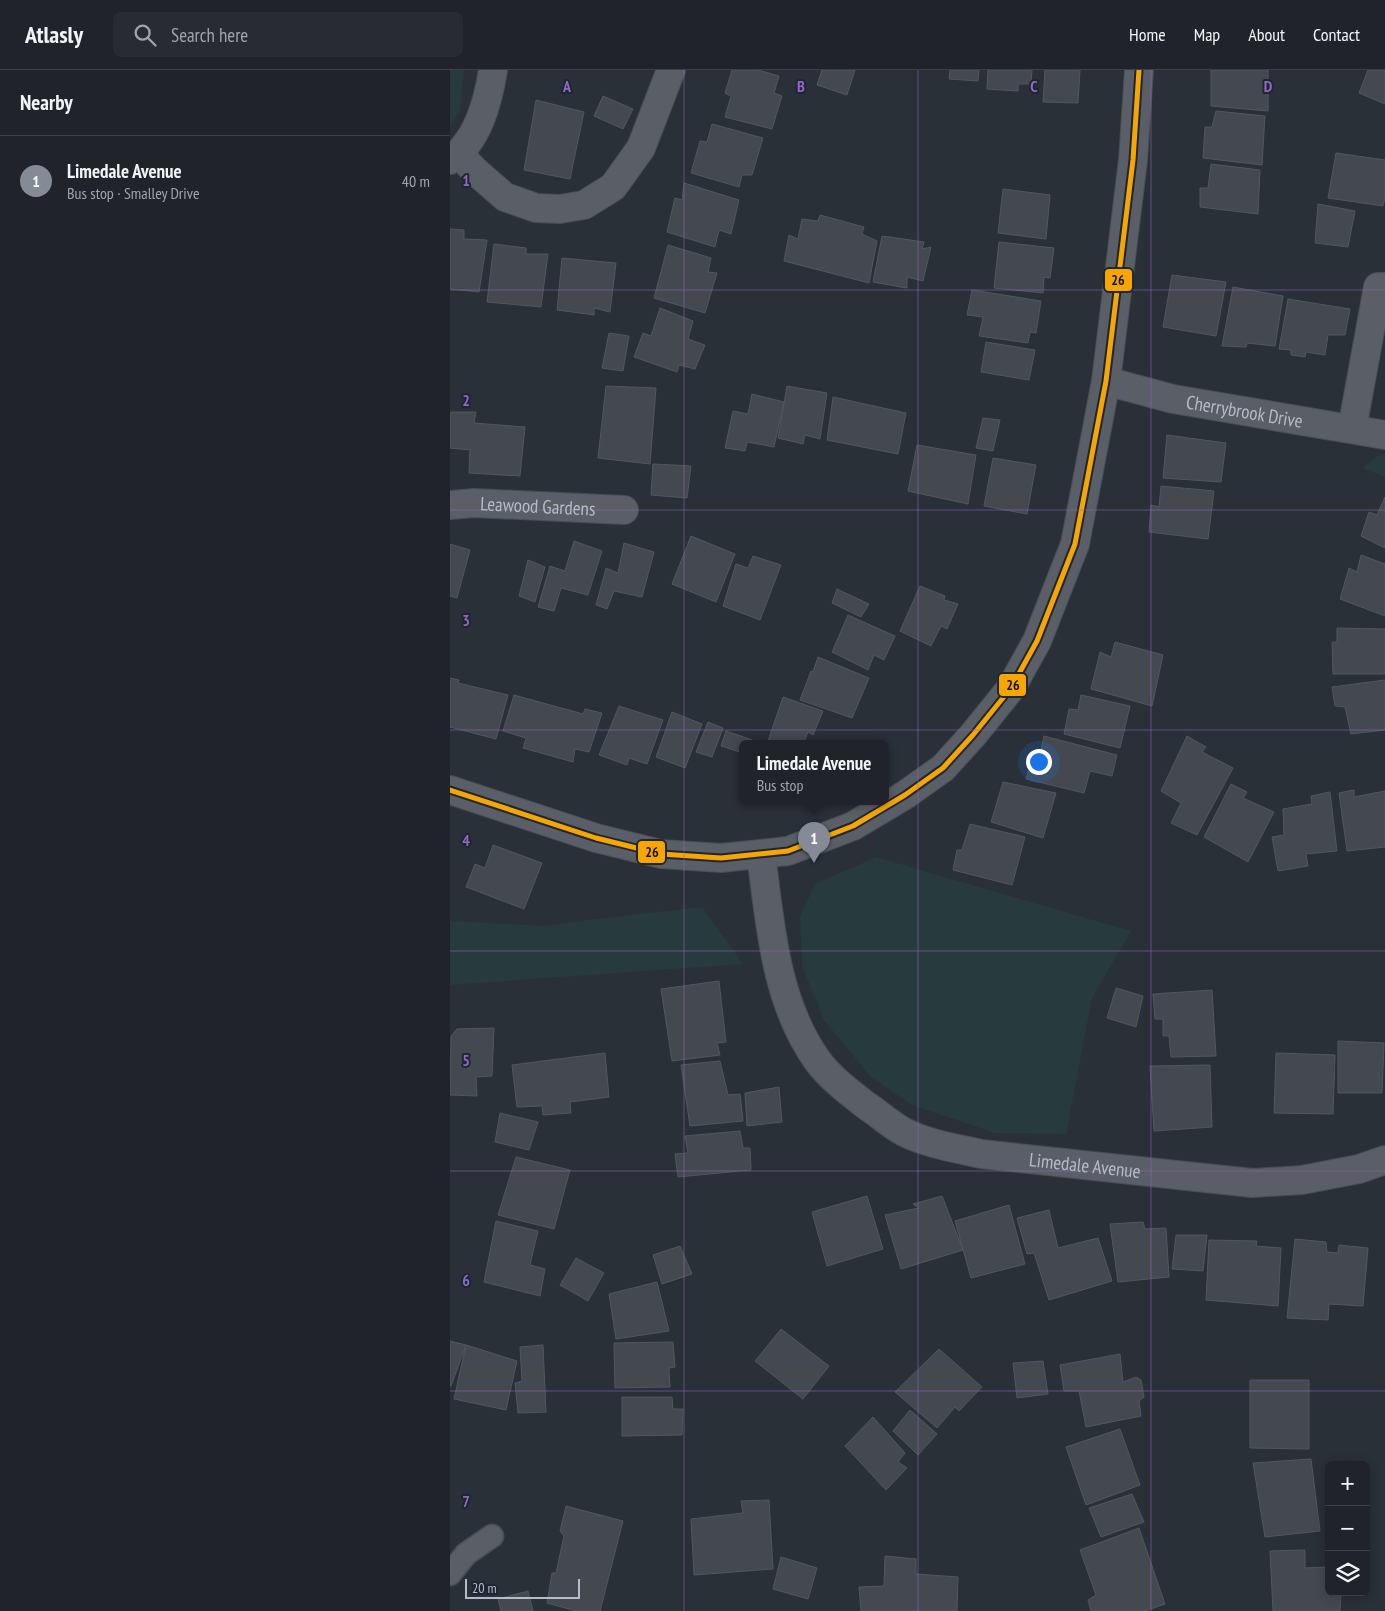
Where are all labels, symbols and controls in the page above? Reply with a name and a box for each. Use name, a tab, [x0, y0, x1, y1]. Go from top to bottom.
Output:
search box	[113, 12, 463, 57]
text: Atlasly	[25, 19, 83, 50]
icon: search	[131, 21, 159, 49]
text: Search here	[171, 23, 248, 47]
text: Home	[1129, 23, 1166, 46]
text: Map	[1194, 23, 1220, 46]
text: About	[1248, 23, 1285, 46]
text: Contact	[1313, 23, 1360, 46]
text: A	[562, 76, 572, 96]
text: B	[797, 76, 805, 96]
text: C	[1030, 76, 1038, 96]
text: D	[1264, 76, 1273, 96]
text: Nearby	[20, 89, 73, 116]
text: Limedale Avenue	[67, 159, 182, 183]
text: 1	[462, 170, 470, 190]
text: 1	[32, 171, 40, 191]
text: 40 m	[402, 171, 430, 191]
text: Bus stop · Smalley Drive	[67, 183, 200, 203]
line badge: 26	[1104, 268, 1133, 292]
text: 26	[1111, 271, 1125, 289]
street label: Cherrybrook Drive	[1184, 389, 1305, 433]
text: 2	[462, 390, 470, 410]
street label: Leawood Gardens	[480, 491, 596, 521]
text: 3	[462, 610, 470, 630]
line badge: 26	[998, 673, 1027, 697]
text: 26	[1006, 676, 1020, 694]
popup	[739, 740, 889, 805]
your location	[1026, 749, 1052, 775]
text: Limedale Avenue	[757, 751, 871, 775]
text: Bus stop	[757, 775, 803, 795]
pin: 1	[798, 822, 830, 863]
text: 4	[462, 830, 470, 850]
line badge: 26	[637, 840, 666, 864]
text: 26	[645, 843, 659, 861]
text: 5	[462, 1050, 470, 1070]
street label: Limedale Avenue	[1028, 1147, 1142, 1183]
text: 6	[462, 1270, 470, 1290]
map controls	[1325, 1461, 1370, 1596]
button: +	[1325, 1461, 1370, 1506]
text: 7	[462, 1491, 470, 1511]
button: −	[1325, 1506, 1370, 1551]
button: layers	[1325, 1551, 1370, 1596]
scale bar	[465, 1576, 580, 1599]
text: 20 m	[472, 1579, 497, 1597]

